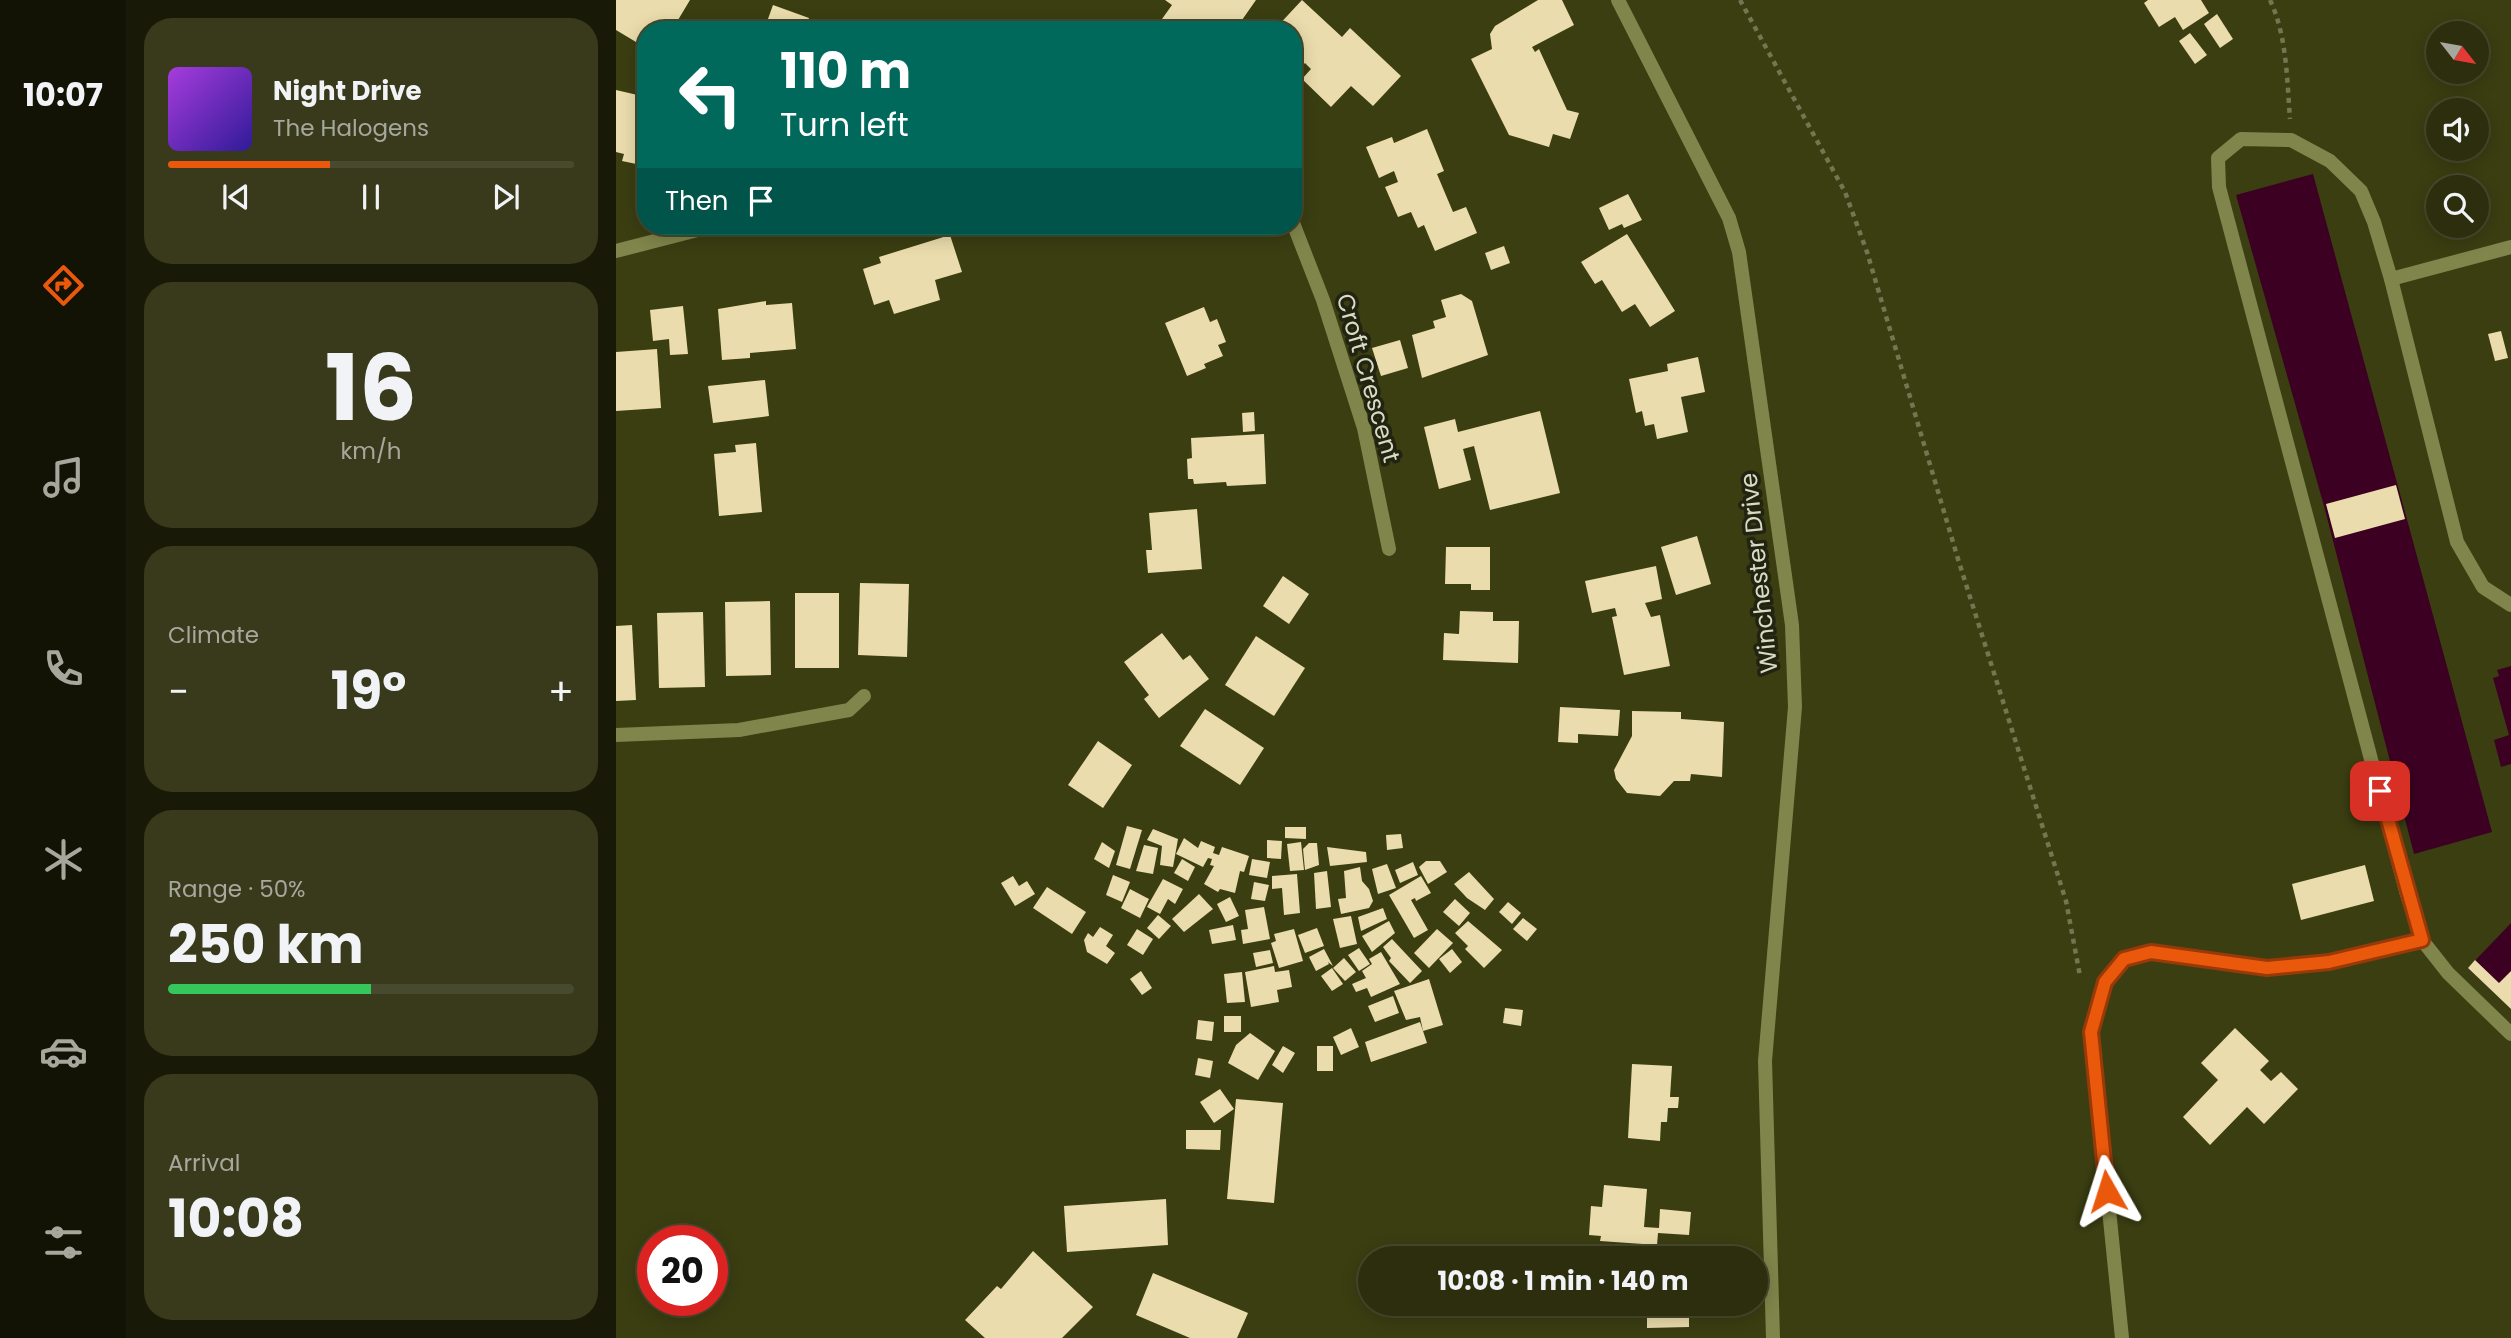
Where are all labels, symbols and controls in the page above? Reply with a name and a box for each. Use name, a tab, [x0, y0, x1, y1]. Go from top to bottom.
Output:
north arrow	[2426, 21, 2488, 84]
map controls	[2426, 21, 2489, 238]
text: 110 m	[780, 37, 911, 105]
icon: left	[665, 49, 756, 140]
text: 10:07	[23, 72, 103, 117]
text: Night Drive	[273, 73, 421, 109]
button: sound	[2426, 98, 2489, 161]
text: Turn left	[780, 102, 909, 147]
text: The Halogens	[273, 112, 429, 144]
button: search	[2426, 175, 2489, 238]
icon: previous	[217, 178, 255, 216]
icon: pause	[352, 178, 390, 216]
icon: next	[487, 178, 525, 216]
icon: arrive	[742, 182, 780, 220]
text: Then	[665, 183, 728, 219]
icon: directions	[39, 261, 88, 310]
street label: Croft Crescent	[1329, 290, 1408, 466]
text: 16	[325, 324, 417, 452]
text: km/h	[340, 435, 402, 467]
icon: music	[39, 453, 88, 502]
street label: Winchester Drive	[1732, 471, 1785, 675]
text: Climate	[168, 619, 259, 651]
icon: phone	[39, 644, 88, 693]
text: 19°	[331, 654, 406, 727]
text: −	[168, 665, 189, 718]
text: +	[548, 665, 574, 718]
pin	[2350, 761, 2410, 821]
icon: arrive	[2361, 772, 2399, 810]
icon: climate	[39, 835, 88, 884]
text: Range · 50%	[168, 873, 306, 905]
text: 250 km	[168, 908, 364, 981]
icon: car	[39, 1027, 88, 1076]
text: Arrival	[168, 1147, 240, 1179]
position arrow	[2070, 1154, 2144, 1228]
text: 10:08	[168, 1182, 304, 1255]
icon: filters	[39, 1218, 88, 1267]
speed limit sign: 20	[637, 1225, 728, 1316]
text: 10:08 · 1 min · 140 m	[1438, 1263, 1688, 1299]

